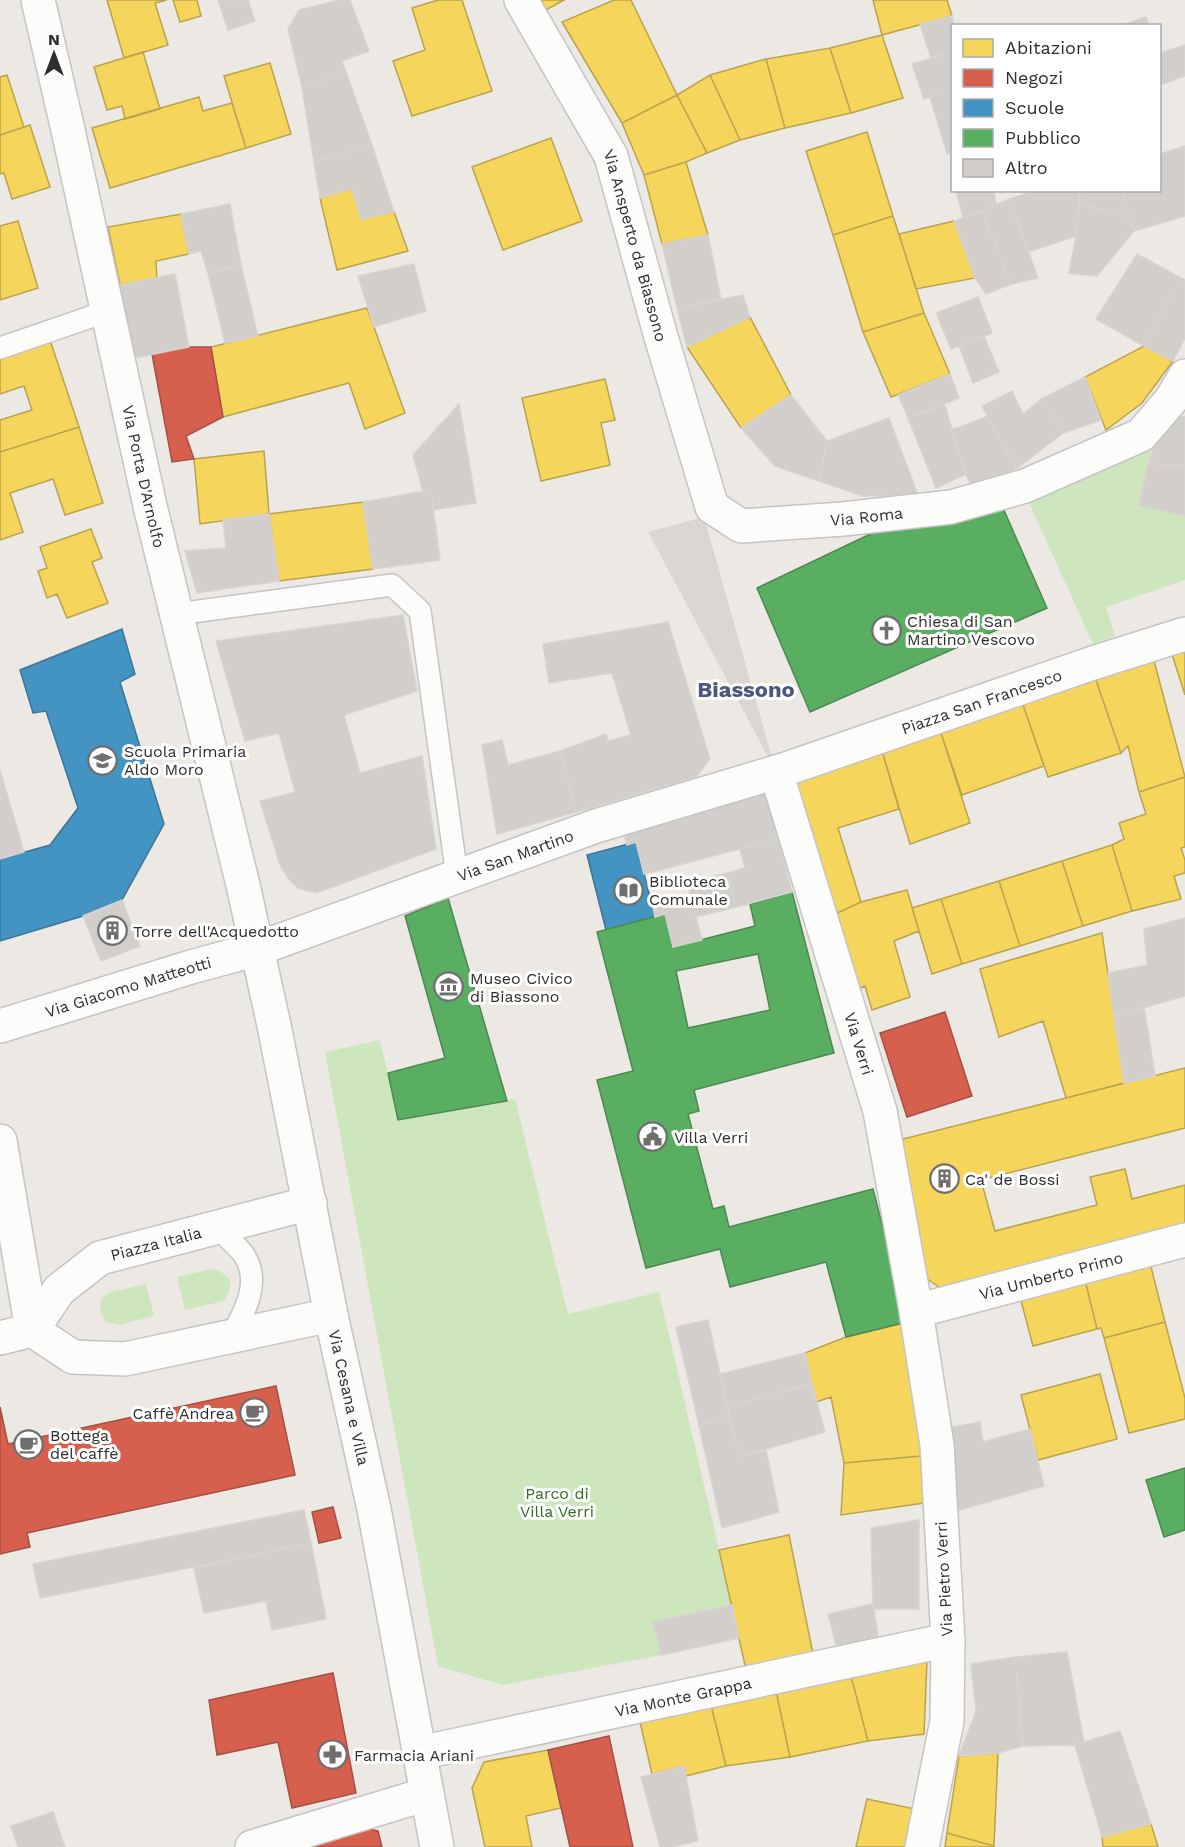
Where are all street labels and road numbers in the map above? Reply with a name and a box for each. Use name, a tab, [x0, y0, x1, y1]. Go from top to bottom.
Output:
street label: Via Ansperto da Biassono	[600, 146, 671, 344]
street label: Via Porta D'Arnolfo	[119, 403, 169, 550]
street label: Via Roma	[830, 503, 904, 529]
street label: Piazza San Francesco	[899, 665, 1064, 738]
street label: Via San Martino	[454, 825, 576, 885]
street label: Via Giacomo Matteotti	[43, 952, 213, 1021]
street label: Via Verri	[841, 1010, 878, 1077]
street label: Piazza Italia	[108, 1222, 203, 1264]
street label: Via Umberto Primo	[977, 1247, 1125, 1303]
street label: Via Cesana e Villa	[325, 1328, 374, 1467]
street label: Via Pietro Verri	[931, 1521, 957, 1637]
street label: Via Monte Grappa	[613, 1673, 753, 1720]

